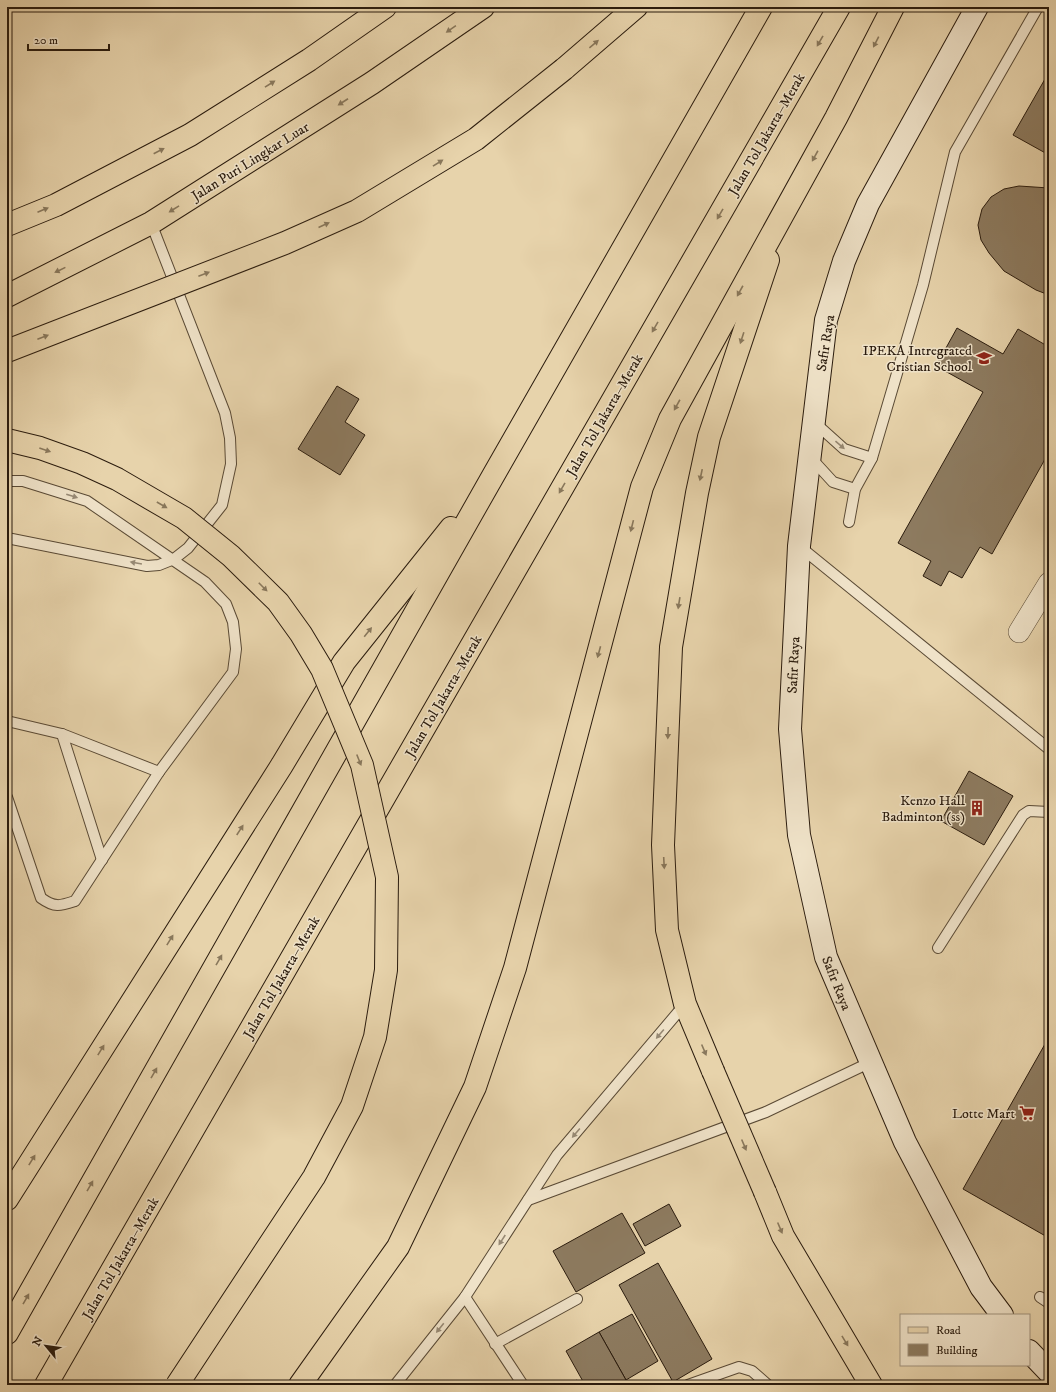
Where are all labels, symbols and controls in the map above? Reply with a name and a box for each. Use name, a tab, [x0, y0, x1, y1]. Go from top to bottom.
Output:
one-way arrow	[446, 25, 456, 33]
scale bar	[28, 26, 109, 52]
text: 20 m	[34, 33, 58, 48]
one-way arrow	[816, 35, 823, 47]
one-way arrow	[872, 36, 879, 47]
one-way arrow	[589, 39, 599, 48]
street label: Jalan Tol Jakarta–Merak	[723, 70, 809, 201]
one-way arrow	[264, 81, 276, 88]
one-way arrow	[338, 98, 348, 106]
street label: Jalan Puri Lingkar Luar	[187, 118, 313, 206]
one-way arrow	[153, 148, 165, 155]
one-way arrow	[811, 151, 818, 162]
one-way arrow	[432, 159, 444, 166]
one-way arrow	[168, 205, 180, 212]
one-way arrow	[37, 207, 48, 213]
one-way arrow	[716, 208, 723, 220]
one-way arrow	[318, 222, 330, 229]
one-way arrow	[54, 267, 65, 273]
one-way arrow	[198, 271, 210, 277]
one-way arrow	[737, 285, 743, 297]
street label: Safir Raya	[813, 313, 839, 373]
one-way arrow	[652, 321, 659, 333]
one-way arrow	[739, 332, 745, 344]
one-way arrow	[38, 333, 50, 339]
place label: IPEKA Intregrated Cristian School	[863, 342, 973, 376]
school or university icon: IPEKA Intregrated Cristian School	[975, 349, 993, 367]
street label: Jalan Tol Jakarta–Merak	[561, 351, 647, 482]
one-way arrow	[674, 399, 681, 411]
one-way arrow	[835, 440, 845, 449]
one-way arrow	[39, 447, 51, 453]
one-way arrow	[697, 469, 703, 481]
one-way arrow	[559, 482, 566, 494]
one-way arrow	[66, 493, 78, 499]
one-way arrow	[156, 502, 168, 509]
one-way arrow	[628, 520, 634, 533]
one-way arrow	[130, 560, 142, 566]
one-way arrow	[258, 582, 268, 592]
one-way arrow	[676, 597, 682, 609]
one-way arrow	[364, 626, 372, 637]
street label: Jalan Tol Jakarta–Merak	[400, 632, 486, 763]
street label: Safir Raya	[784, 636, 804, 694]
one-way arrow	[596, 646, 602, 658]
one-way arrow	[665, 727, 671, 740]
one-way arrow	[357, 754, 363, 766]
place label: Kenzo Hall Badminton (ss)	[882, 792, 966, 826]
building icon: Kenzo Hall Badminton (ss)	[968, 799, 986, 817]
one-way arrow	[236, 825, 244, 836]
one-way arrow	[661, 857, 668, 869]
street label: Jalan Tol Jakarta–Merak	[238, 913, 324, 1044]
one-way arrow	[167, 934, 174, 946]
street label: Safir Raya	[817, 953, 855, 1013]
one-way arrow	[215, 954, 222, 966]
one-way arrow	[655, 1029, 664, 1039]
one-way arrow	[98, 1044, 105, 1056]
one-way arrow	[701, 1045, 707, 1056]
one-way arrow	[151, 1067, 158, 1079]
supermarket icon: Lotte Mart	[1018, 1104, 1036, 1122]
place label: Lotte Mart	[952, 1105, 1016, 1123]
one-way arrow	[571, 1128, 580, 1138]
one-way arrow	[742, 1140, 748, 1152]
one-way arrow	[28, 1155, 36, 1166]
one-way arrow	[87, 1180, 94, 1192]
street label: Jalan Tol Jakarta–Merak	[77, 1194, 163, 1325]
one-way arrow	[777, 1223, 783, 1235]
one-way arrow	[498, 1235, 506, 1245]
one-way arrow	[23, 1293, 30, 1305]
legend	[900, 1314, 1030, 1366]
one-way arrow	[436, 1322, 445, 1333]
text: Road	[936, 1323, 961, 1338]
north arrow	[26, 1326, 66, 1366]
text: N	[30, 1334, 46, 1349]
one-way arrow	[841, 1336, 849, 1346]
text: Building	[936, 1343, 977, 1358]

